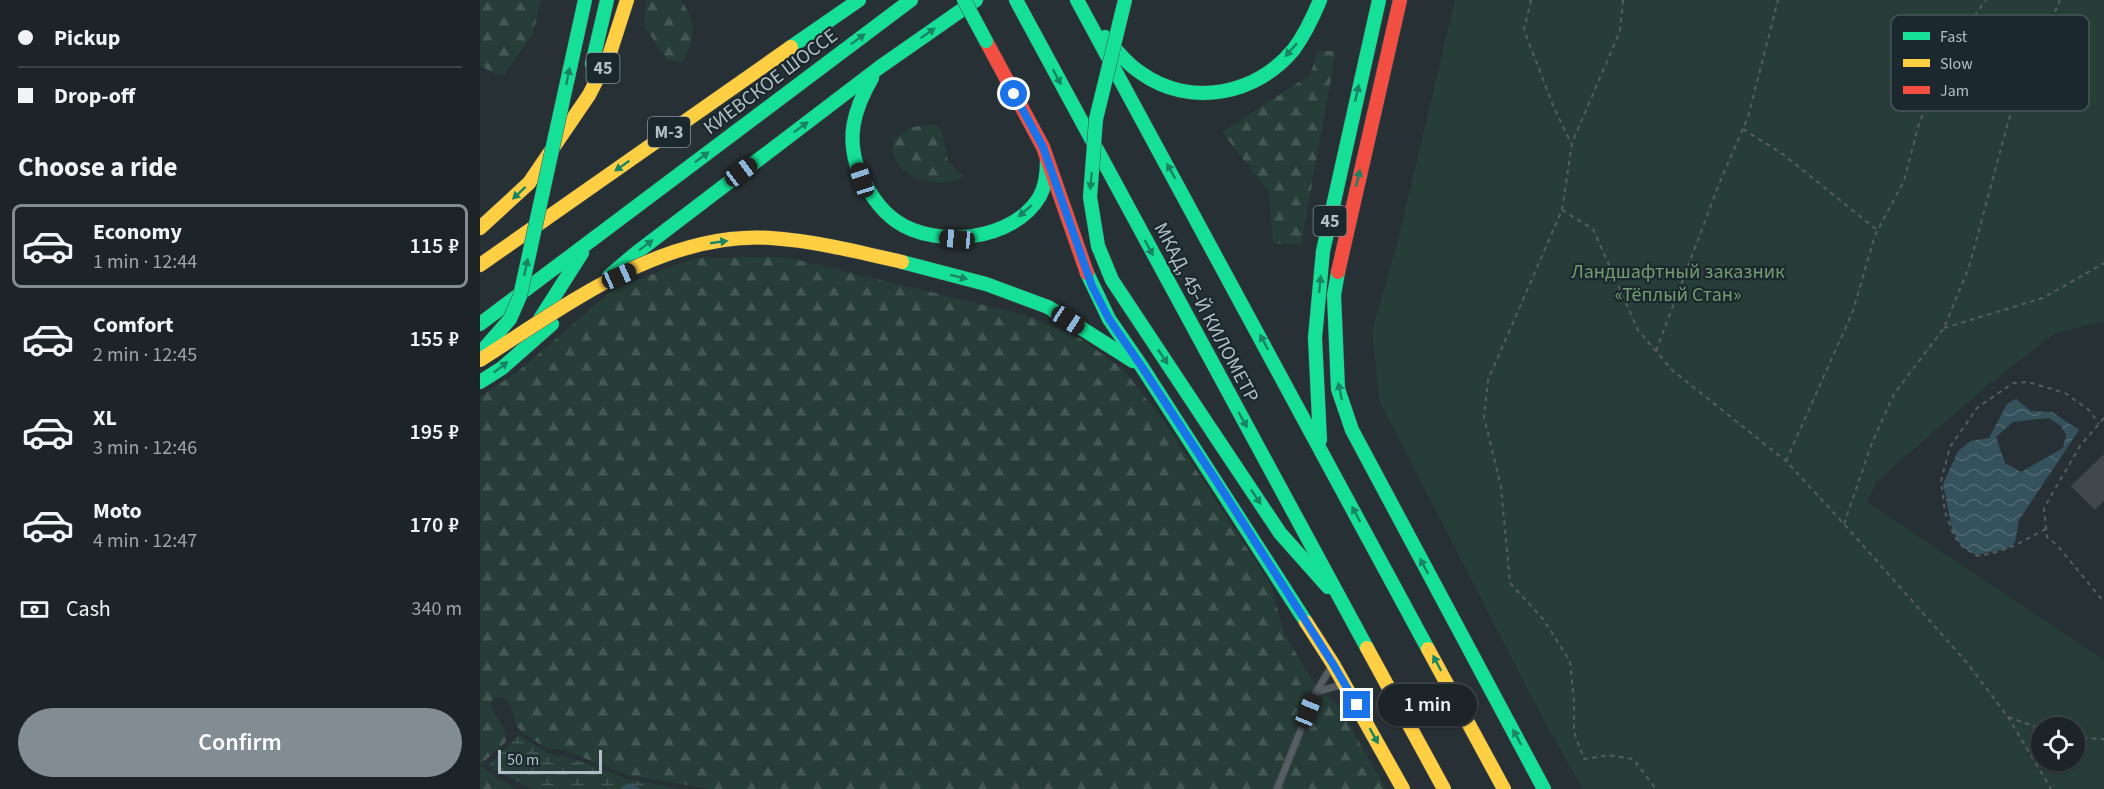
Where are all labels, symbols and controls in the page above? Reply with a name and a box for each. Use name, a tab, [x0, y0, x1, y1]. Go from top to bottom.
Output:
legend	[1891, 15, 2089, 111]
text: Pickup	[54, 22, 120, 54]
street label: КИЕВСКОЕ ШОССЕ	[698, 22, 843, 142]
text: Fast	[1940, 26, 1968, 48]
one-way arrow	[920, 27, 936, 39]
one-way arrow	[851, 34, 866, 46]
one-way arrow	[1285, 42, 1298, 57]
road number: 45	[586, 53, 620, 83]
text: Slow	[1940, 53, 1973, 75]
one-way arrow	[564, 66, 573, 85]
one-way arrow	[1052, 68, 1062, 85]
text: Drop-off	[54, 80, 135, 112]
route start	[1000, 80, 1027, 107]
text: Jam	[1940, 80, 1969, 102]
one-way arrow	[1353, 83, 1362, 102]
road number: М-3	[648, 117, 690, 147]
one-way arrow	[794, 121, 809, 133]
text: Choose a ride	[18, 148, 178, 187]
one-way arrow	[695, 151, 710, 163]
car	[721, 154, 761, 190]
one-way arrow	[614, 160, 630, 172]
car	[848, 160, 876, 200]
one-way arrow	[1166, 162, 1176, 179]
one-way arrow	[1354, 169, 1364, 187]
one-way arrow	[1086, 171, 1096, 190]
one-way arrow	[512, 186, 527, 199]
one-way arrow	[1017, 204, 1032, 218]
road number: 45	[1314, 206, 1346, 236]
text: Economy	[93, 216, 182, 248]
street label: МКАД, 45-Й КИЛОМЕТР	[1147, 217, 1265, 407]
icon: car	[21, 219, 75, 273]
car	[938, 228, 976, 250]
text: 115 ₽	[409, 230, 459, 262]
one-way arrow	[710, 238, 729, 247]
one-way arrow	[638, 239, 654, 251]
one-way arrow	[1144, 240, 1154, 257]
text: 1 min · 12:44	[93, 248, 197, 276]
one-way arrow	[522, 257, 531, 276]
park label: Ландшафтный заказник «Тёплый Стан»	[1571, 258, 1785, 309]
car	[599, 260, 639, 292]
one-way arrow	[950, 272, 968, 282]
one-way arrow	[1315, 275, 1325, 294]
car	[1048, 303, 1088, 337]
text: Comfort	[93, 309, 174, 341]
icon: car	[21, 312, 75, 366]
text: 155 ₽	[409, 323, 459, 355]
one-way arrow	[1259, 334, 1269, 351]
text: 2 min · 12:45	[93, 341, 197, 369]
one-way arrow	[1157, 349, 1168, 365]
one-way arrow	[493, 361, 509, 374]
one-way arrow	[1334, 382, 1344, 400]
text: XL	[93, 402, 117, 434]
icon: car	[21, 405, 75, 459]
one-way arrow	[1238, 411, 1248, 428]
text: 195 ₽	[409, 416, 459, 448]
text: 3 min · 12:46	[93, 434, 197, 462]
one-way arrow	[1250, 489, 1261, 505]
text: Moto	[93, 495, 142, 527]
icon: car	[21, 498, 75, 552]
one-way arrow	[1351, 505, 1361, 522]
text: 170 ₽	[409, 509, 459, 541]
text: 4 min · 12:47	[93, 527, 197, 555]
one-way arrow	[1419, 557, 1429, 574]
icon: cash	[18, 593, 51, 626]
text: Cash	[66, 593, 111, 625]
text: 340 m	[412, 595, 462, 623]
one-way arrow	[1432, 655, 1442, 672]
callout: 1 min	[1378, 684, 1477, 726]
car	[1293, 691, 1323, 731]
route end	[1343, 691, 1370, 718]
text: 1 min	[1404, 691, 1451, 719]
button: Confirm	[18, 708, 462, 777]
map controls	[2031, 717, 2085, 771]
button: locate	[2031, 717, 2085, 771]
one-way arrow	[1369, 728, 1379, 745]
one-way arrow	[1512, 729, 1522, 746]
scale bar	[498, 747, 602, 774]
text: 50 m	[507, 749, 539, 771]

